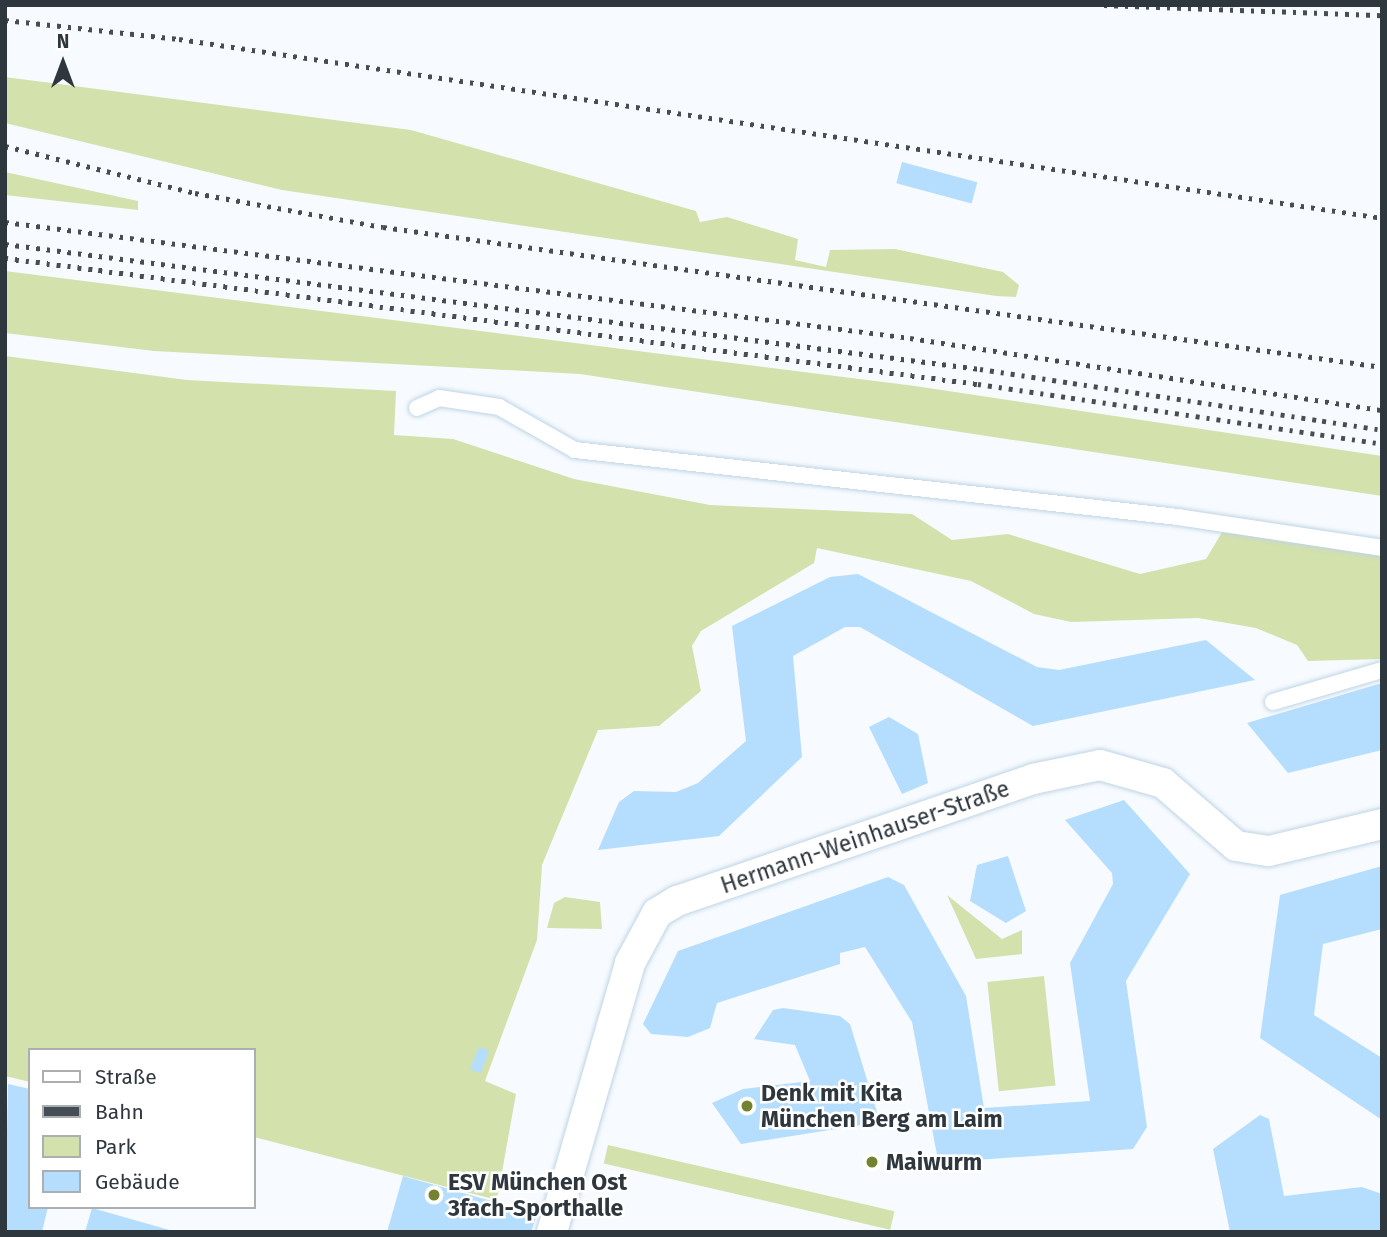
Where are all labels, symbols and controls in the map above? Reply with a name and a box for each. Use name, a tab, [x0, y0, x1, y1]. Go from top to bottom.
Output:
north arrow	[28, 28, 98, 98]
text: N	[57, 30, 69, 53]
street label: Hermann-Weinhauser-Straße	[717, 775, 1013, 899]
legend	[28, 1048, 256, 1209]
text: Straße	[95, 1064, 157, 1090]
place label: Denk mit Kita München Berg am Laim	[761, 1079, 1003, 1133]
marker: Denk mit Kita München Berg am Laim	[739, 1098, 755, 1114]
text: Bahn	[95, 1099, 144, 1125]
text: Park	[95, 1134, 136, 1160]
place label: Maiwurm	[886, 1148, 982, 1176]
marker: Maiwurm	[864, 1154, 880, 1170]
place label: ESV München Ost 3fach-Sporthalle	[448, 1168, 627, 1222]
text: Gebäude	[95, 1169, 180, 1195]
marker: ESV München Ost 3fach-Sporthalle	[426, 1187, 442, 1203]

